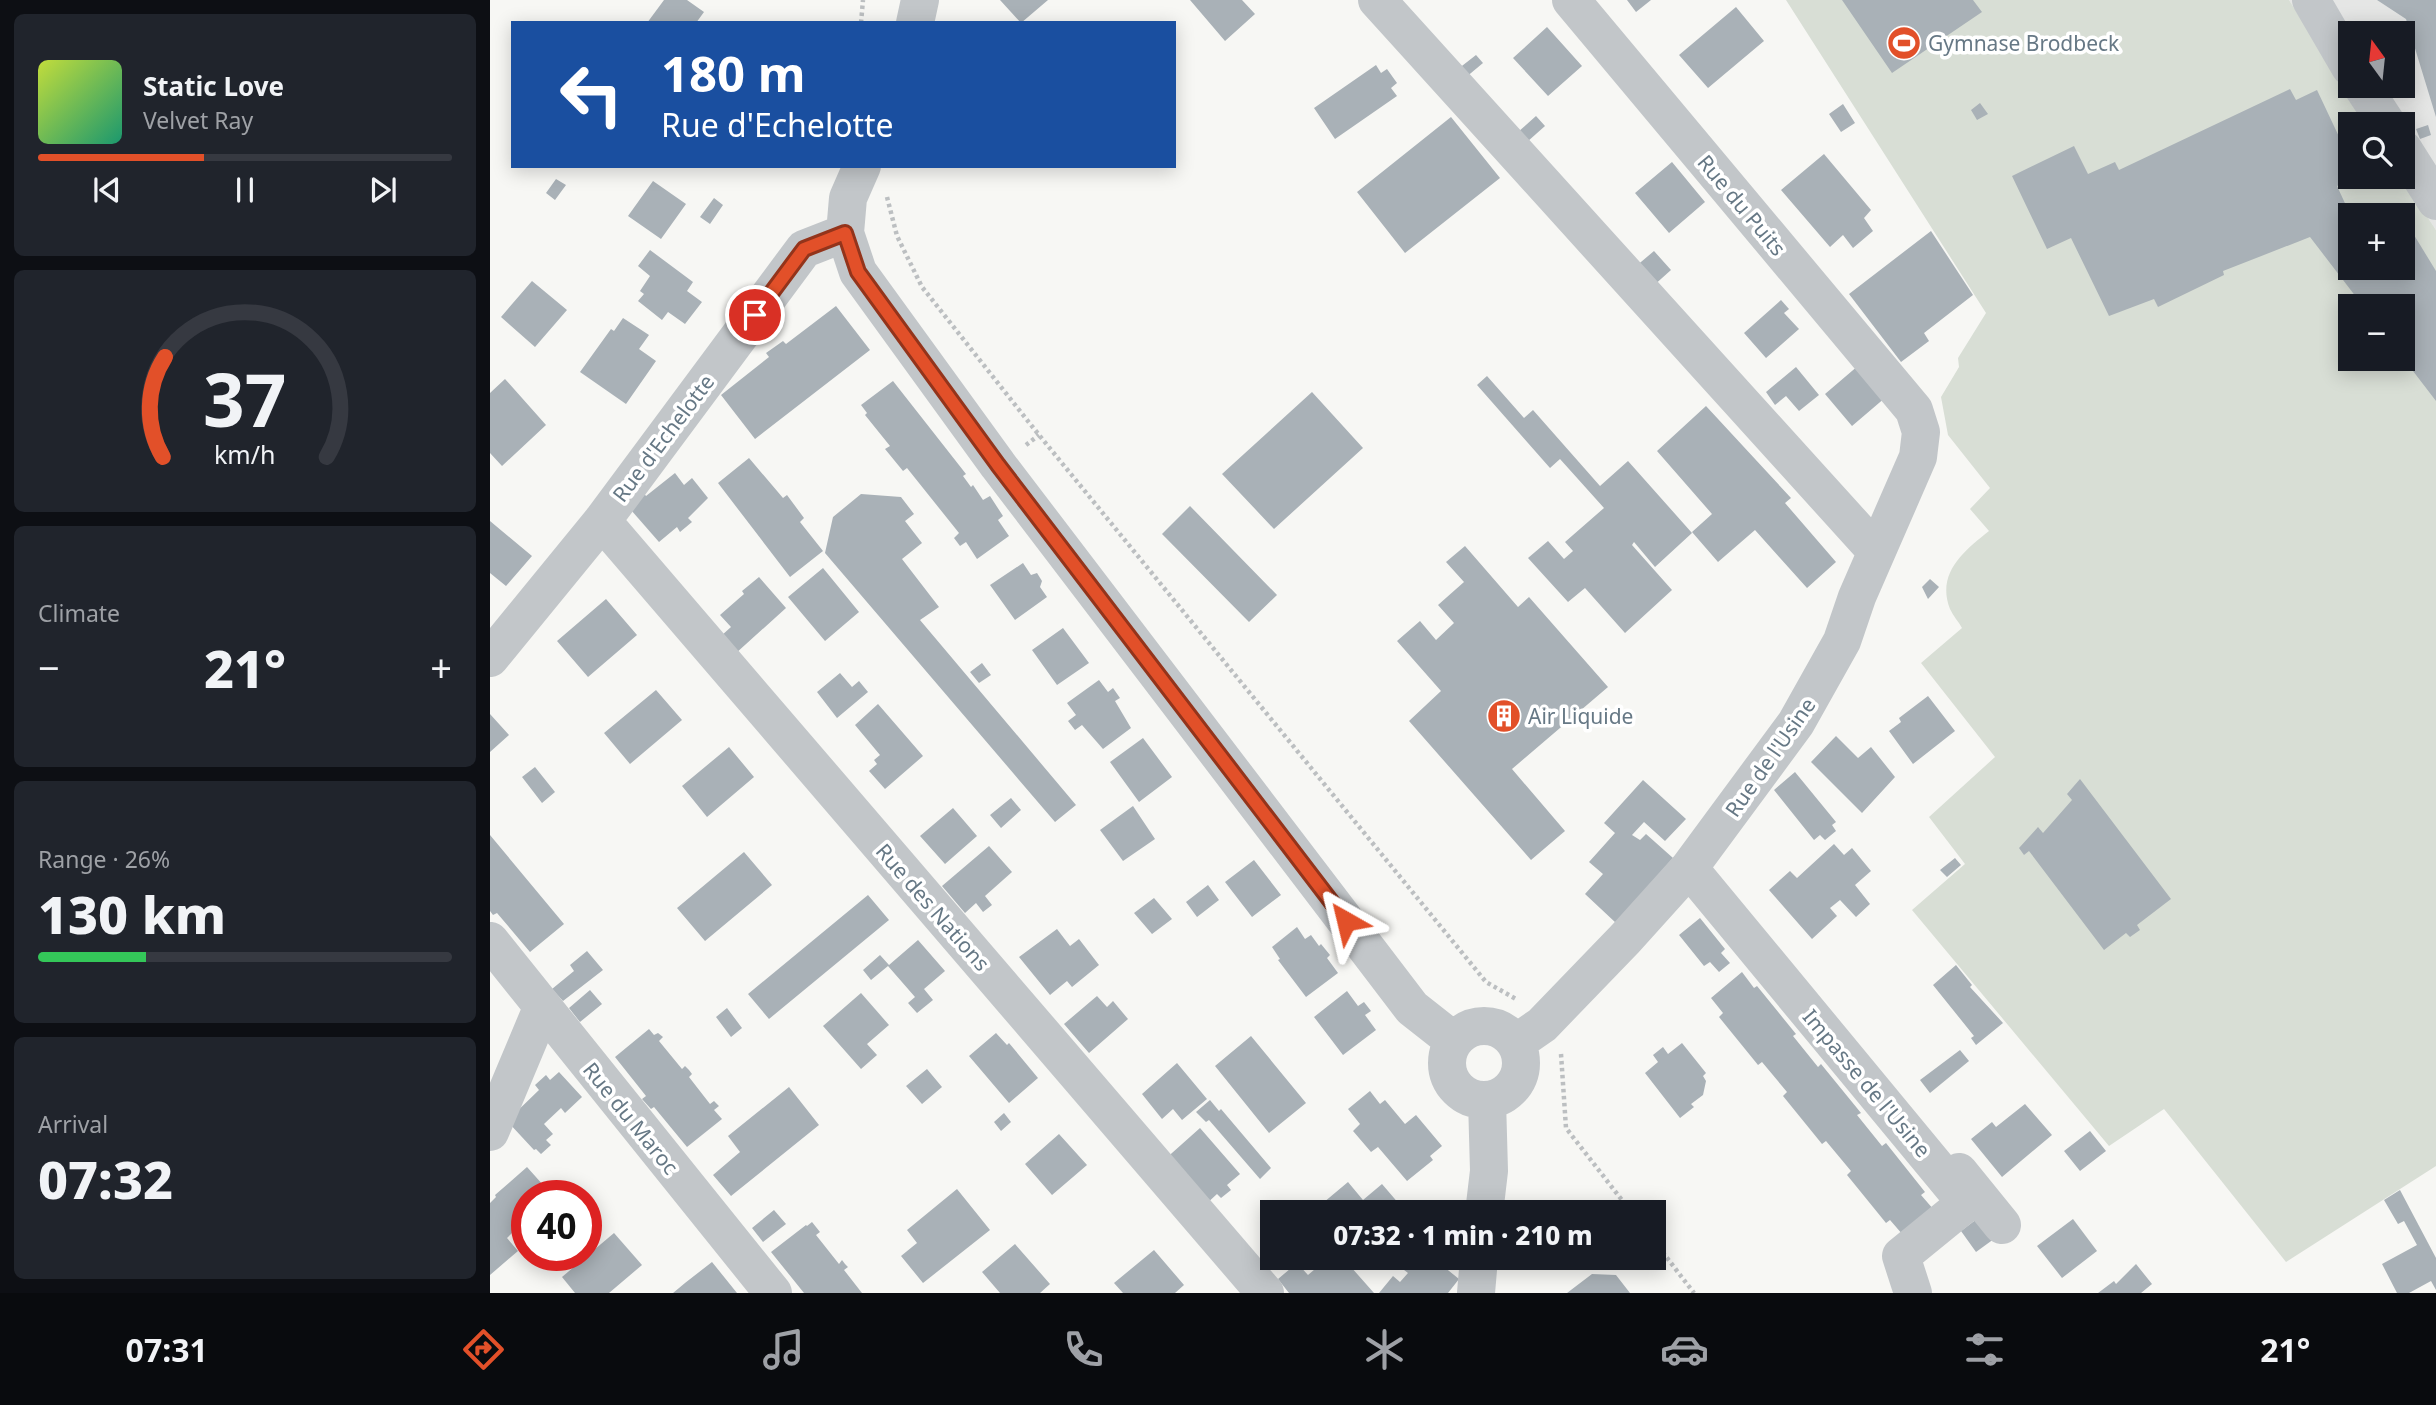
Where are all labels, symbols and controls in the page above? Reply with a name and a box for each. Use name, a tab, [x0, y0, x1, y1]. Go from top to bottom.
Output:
north arrow	[2338, 21, 2415, 98]
map controls	[2338, 21, 2415, 371]
sports icon: Gymnase Brodbeck	[1885, 24, 1923, 62]
place label: Gymnase Brodbeck	[1928, 29, 2120, 57]
text: 180 m	[661, 40, 806, 106]
icon: left	[546, 49, 637, 140]
text: Static Love	[143, 68, 284, 104]
text: Rue d'Echelotte	[661, 103, 894, 146]
text: Velvet Ray	[143, 104, 253, 136]
button: search	[2338, 112, 2415, 189]
street label: Rue du Puits	[1692, 149, 1792, 261]
icon: previous	[88, 171, 126, 209]
icon: pause	[226, 171, 264, 209]
icon: next	[364, 171, 402, 209]
button: +	[2338, 203, 2415, 280]
pin	[725, 285, 785, 345]
button: −	[2338, 294, 2415, 371]
icon: arrive	[736, 296, 774, 334]
text: 37	[203, 349, 287, 448]
street label: Rue d'Echelotte	[606, 369, 720, 507]
text: km/h	[214, 436, 276, 470]
text: Climate	[38, 597, 120, 629]
text: 21°	[204, 632, 286, 703]
text: −	[38, 641, 60, 693]
text: +	[430, 641, 452, 693]
street label: Rue de l'Usine	[1719, 692, 1821, 822]
building icon: Air Liquide	[1485, 697, 1523, 735]
place label: Air Liquide	[1528, 702, 1633, 730]
street label: Rue des Nations	[870, 837, 996, 977]
text: Range · 26%	[38, 843, 170, 875]
text: 130 km	[38, 878, 226, 949]
position arrow	[1309, 884, 1383, 958]
street label: Impasse de l'Usine	[1797, 1003, 1937, 1163]
street label: Rue du Maroc	[577, 1056, 685, 1180]
text: Arrival	[38, 1108, 108, 1140]
text: 07:32	[38, 1143, 173, 1214]
speed limit sign: 40	[511, 1180, 602, 1271]
text: 07:32 · 1 min · 210 m	[1333, 1217, 1593, 1253]
icon: directions	[459, 1325, 508, 1374]
icon: music	[759, 1325, 808, 1374]
icon: phone	[1059, 1325, 1108, 1374]
icon: climate	[1360, 1325, 1409, 1374]
icon: car	[1660, 1325, 1709, 1374]
icon: filters	[1960, 1325, 2009, 1374]
text: 07:31	[126, 1328, 208, 1371]
text: 21°	[2260, 1328, 2310, 1371]

